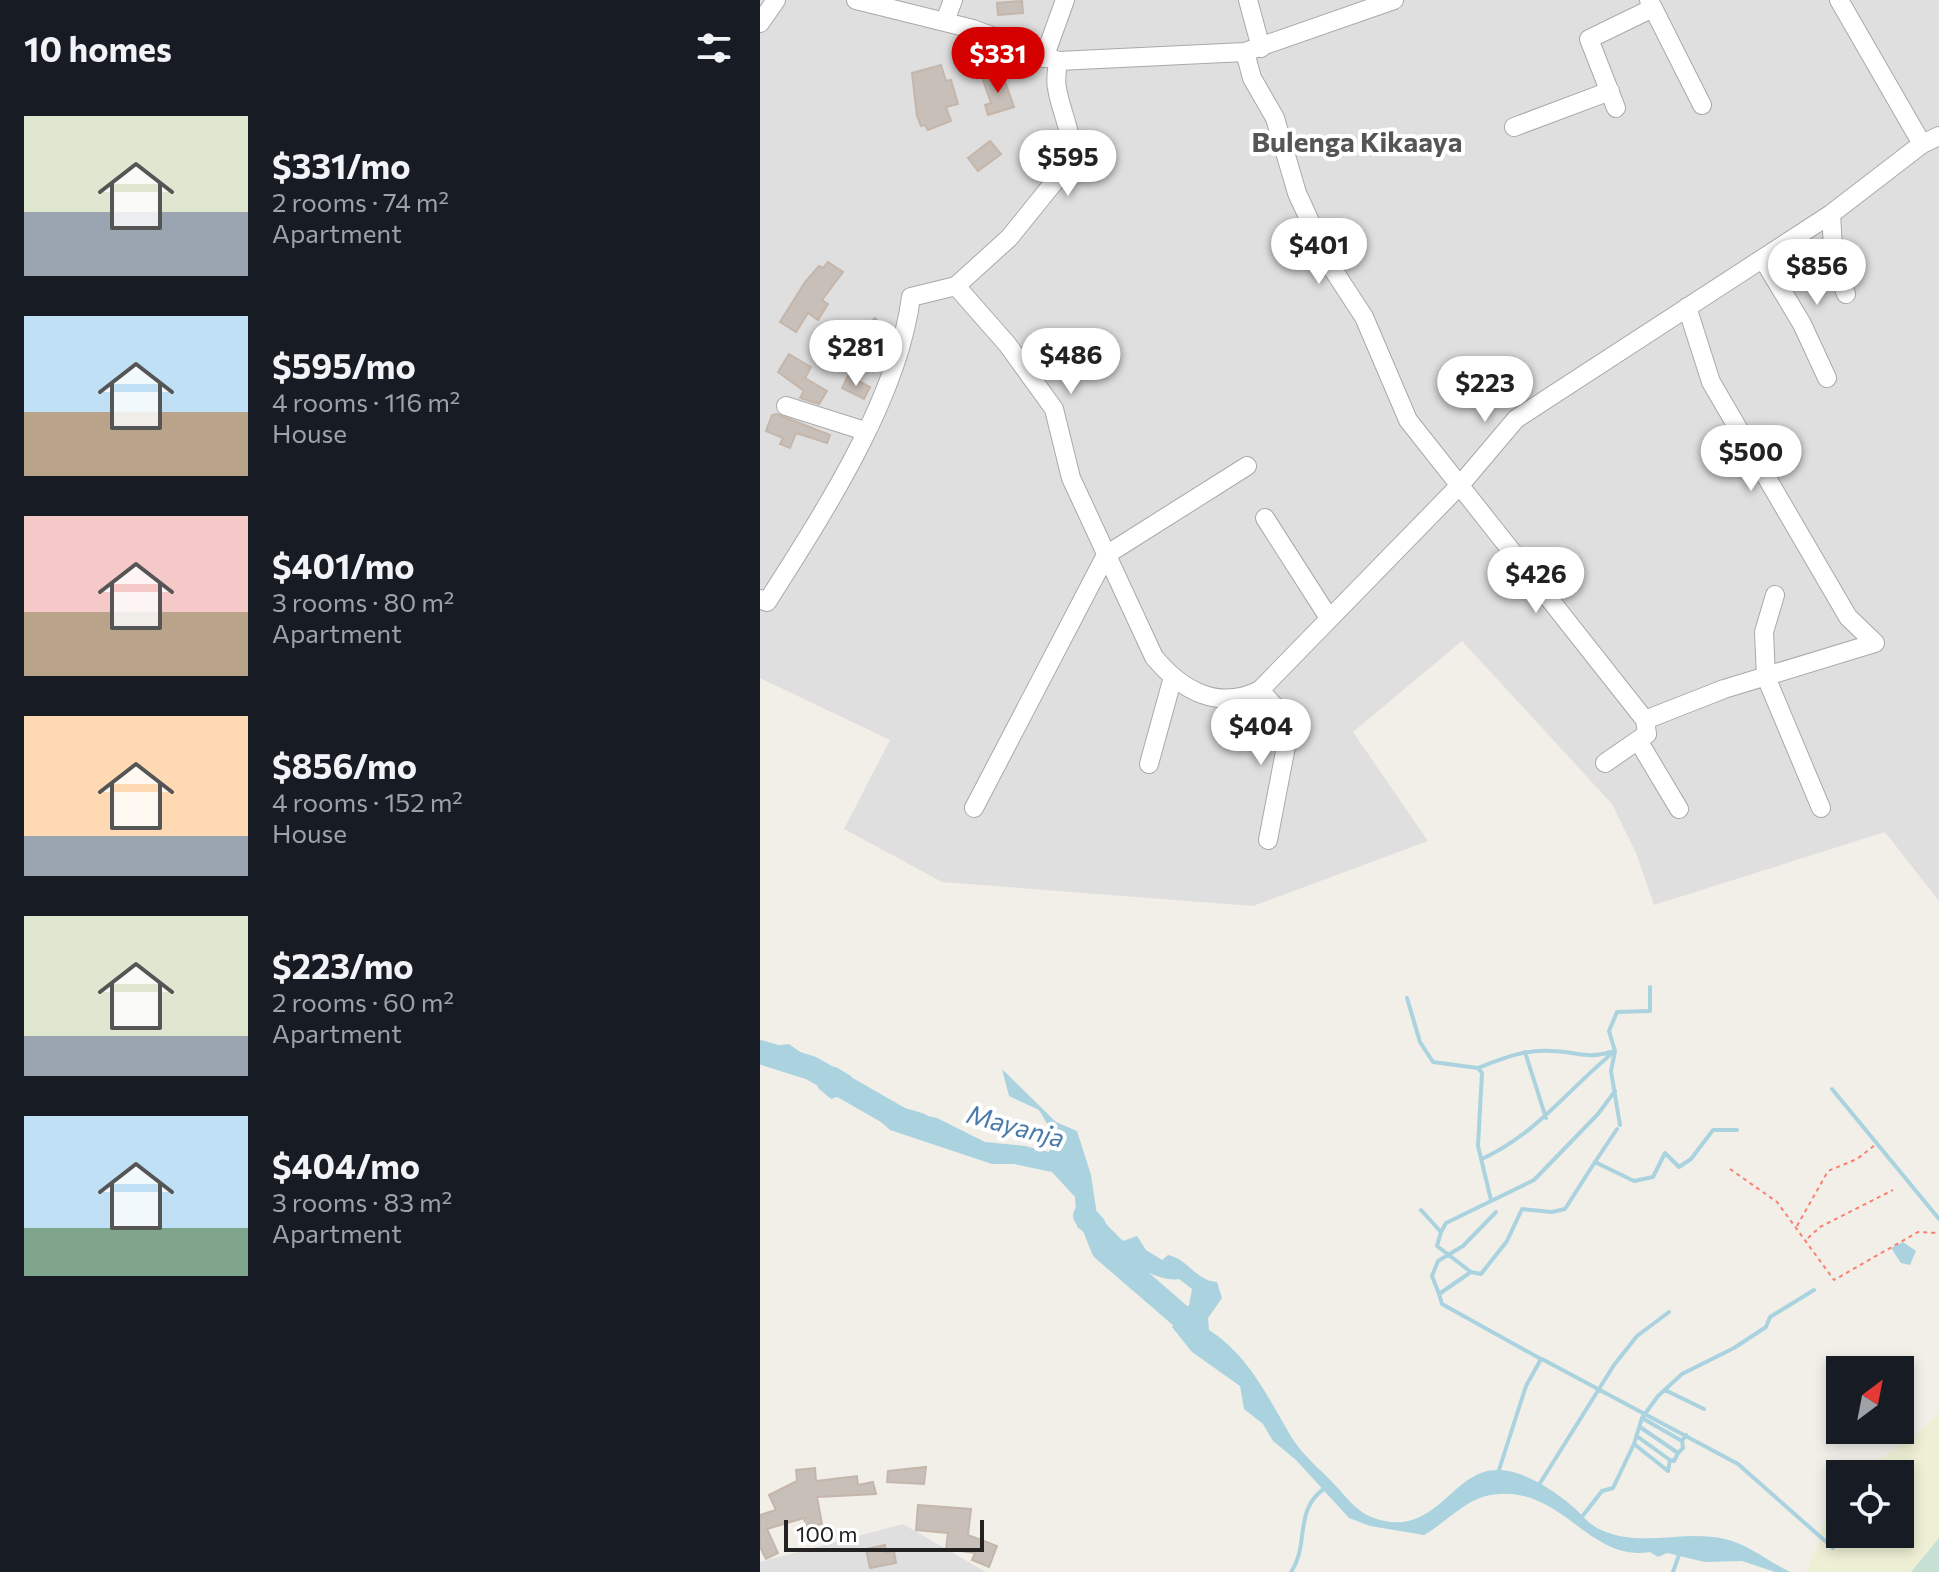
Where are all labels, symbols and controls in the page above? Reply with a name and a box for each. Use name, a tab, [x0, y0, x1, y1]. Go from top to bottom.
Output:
icon: filters	[692, 26, 736, 70]
text: 10 homes	[24, 27, 172, 69]
pin: $331	[951, 27, 1045, 95]
text: $331	[970, 37, 1026, 68]
district label: Bulenga Kikaaya	[1252, 124, 1462, 158]
pin: $595	[1021, 130, 1115, 198]
text: $595	[1037, 140, 1099, 171]
text: $331/mo	[272, 144, 411, 186]
icon: home	[88, 148, 184, 244]
text: 2 rooms · 74 m²	[272, 186, 449, 217]
text: Apartment	[272, 217, 402, 248]
pin: $401	[1272, 218, 1366, 286]
text: $401	[1289, 228, 1349, 259]
pin: $856	[1770, 239, 1864, 307]
text: $856	[1786, 249, 1848, 280]
pin: $281	[809, 320, 903, 388]
pin: $486	[1024, 328, 1118, 396]
text: $281	[827, 330, 885, 361]
text: $486	[1039, 338, 1103, 369]
text: $595/mo	[272, 344, 416, 386]
icon: home	[88, 348, 184, 444]
pin: $223	[1438, 356, 1532, 424]
text: $223	[1455, 366, 1515, 397]
text: 4 rooms · 116 m²	[272, 386, 460, 417]
text: House	[272, 417, 347, 448]
pin: $500	[1704, 425, 1798, 493]
text: $500	[1719, 435, 1783, 466]
text: $401/mo	[272, 544, 415, 586]
pin: $426	[1489, 547, 1583, 615]
icon: home	[88, 548, 184, 644]
text: $426	[1505, 557, 1567, 588]
text: 3 rooms · 80 m²	[272, 586, 454, 617]
text: Apartment	[272, 617, 402, 648]
pin: $404	[1214, 699, 1308, 767]
text: $404	[1229, 709, 1293, 740]
text: $856/mo	[272, 744, 417, 786]
icon: home	[88, 748, 184, 844]
text: 4 rooms · 152 m²	[272, 786, 463, 817]
text: House	[272, 817, 347, 848]
text: $223/mo	[272, 944, 414, 986]
icon: home	[88, 948, 184, 1044]
text: 2 rooms · 60 m²	[272, 986, 454, 1017]
text: Apartment	[272, 1017, 402, 1048]
water label: Mayanja	[964, 1097, 1068, 1153]
text: $404/mo	[272, 1144, 420, 1186]
icon: home	[88, 1148, 184, 1244]
text: 3 rooms · 83 m²	[272, 1186, 452, 1217]
text: Apartment	[272, 1217, 402, 1248]
north arrow	[1826, 1356, 1914, 1444]
map controls	[1826, 1356, 1914, 1548]
button: locate	[1826, 1460, 1914, 1548]
scale bar	[784, 1516, 984, 1552]
text: 100 m	[796, 1520, 858, 1547]

